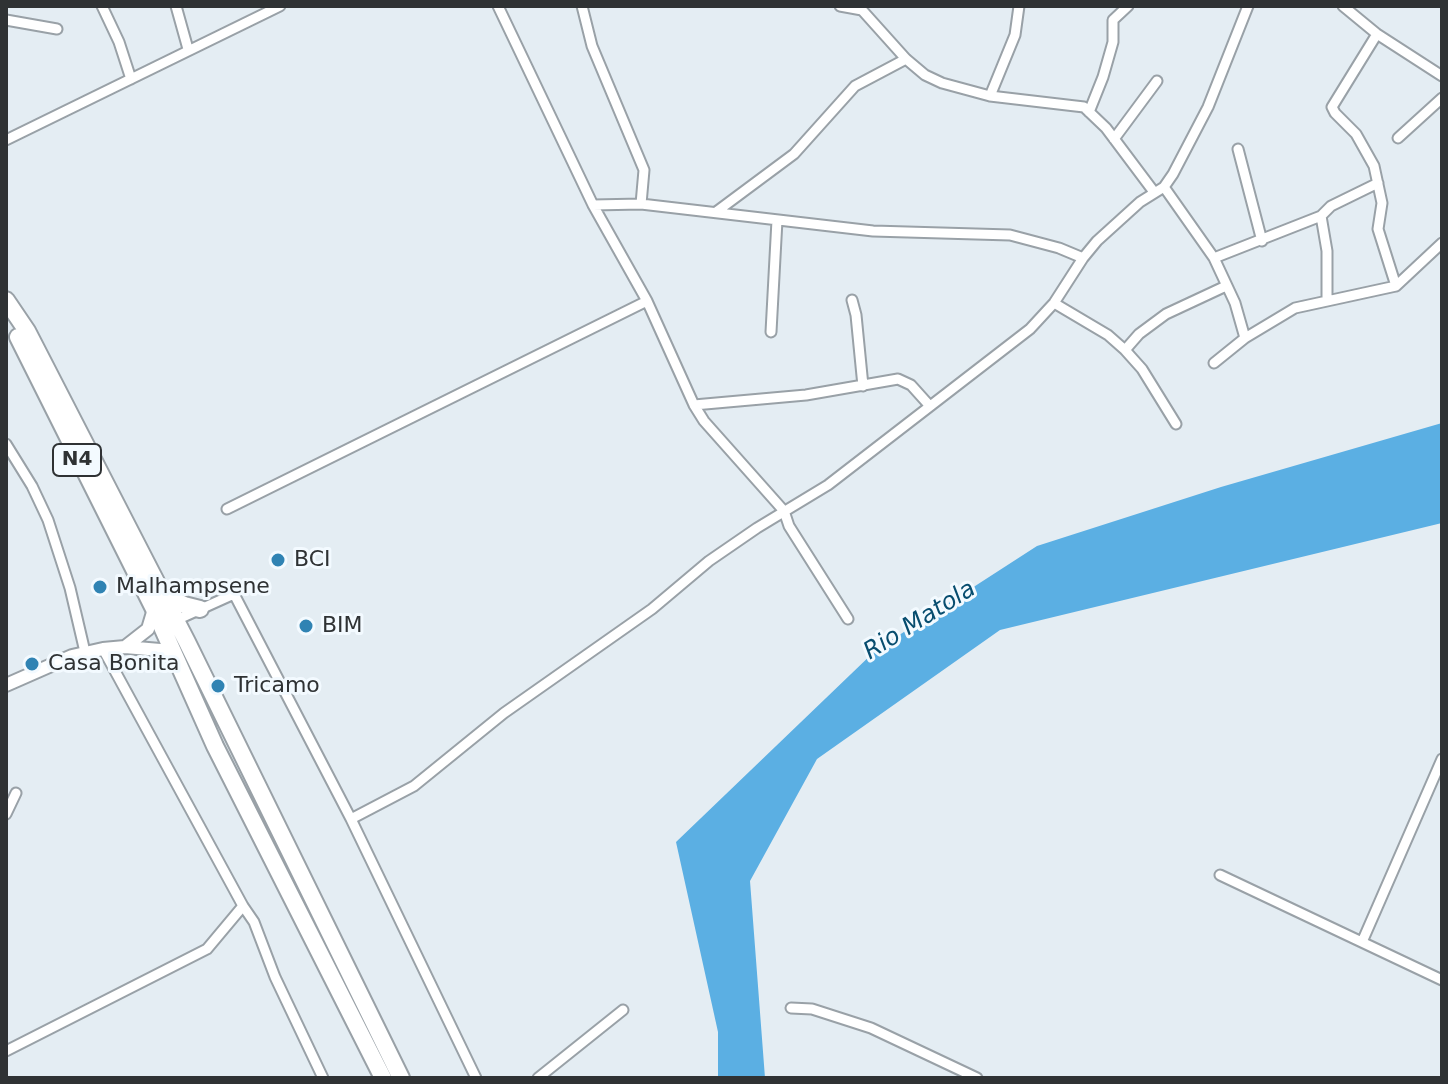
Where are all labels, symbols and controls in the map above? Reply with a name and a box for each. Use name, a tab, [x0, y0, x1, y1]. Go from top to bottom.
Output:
road number: N4	[53, 444, 101, 476]
place label: BCI	[294, 547, 331, 573]
marker: BCI	[269, 551, 287, 569]
place label: Malhampsene	[116, 574, 270, 600]
water label: Rio Matola	[859, 575, 981, 667]
marker: Malhampsene	[91, 578, 109, 596]
place label: BIM	[322, 613, 363, 639]
marker: BIM	[297, 617, 315, 635]
place label: Casa Bonita	[48, 651, 179, 677]
marker: Casa Bonita	[23, 655, 41, 673]
place label: Tricamo	[234, 673, 320, 699]
marker: Tricamo	[209, 677, 227, 695]

